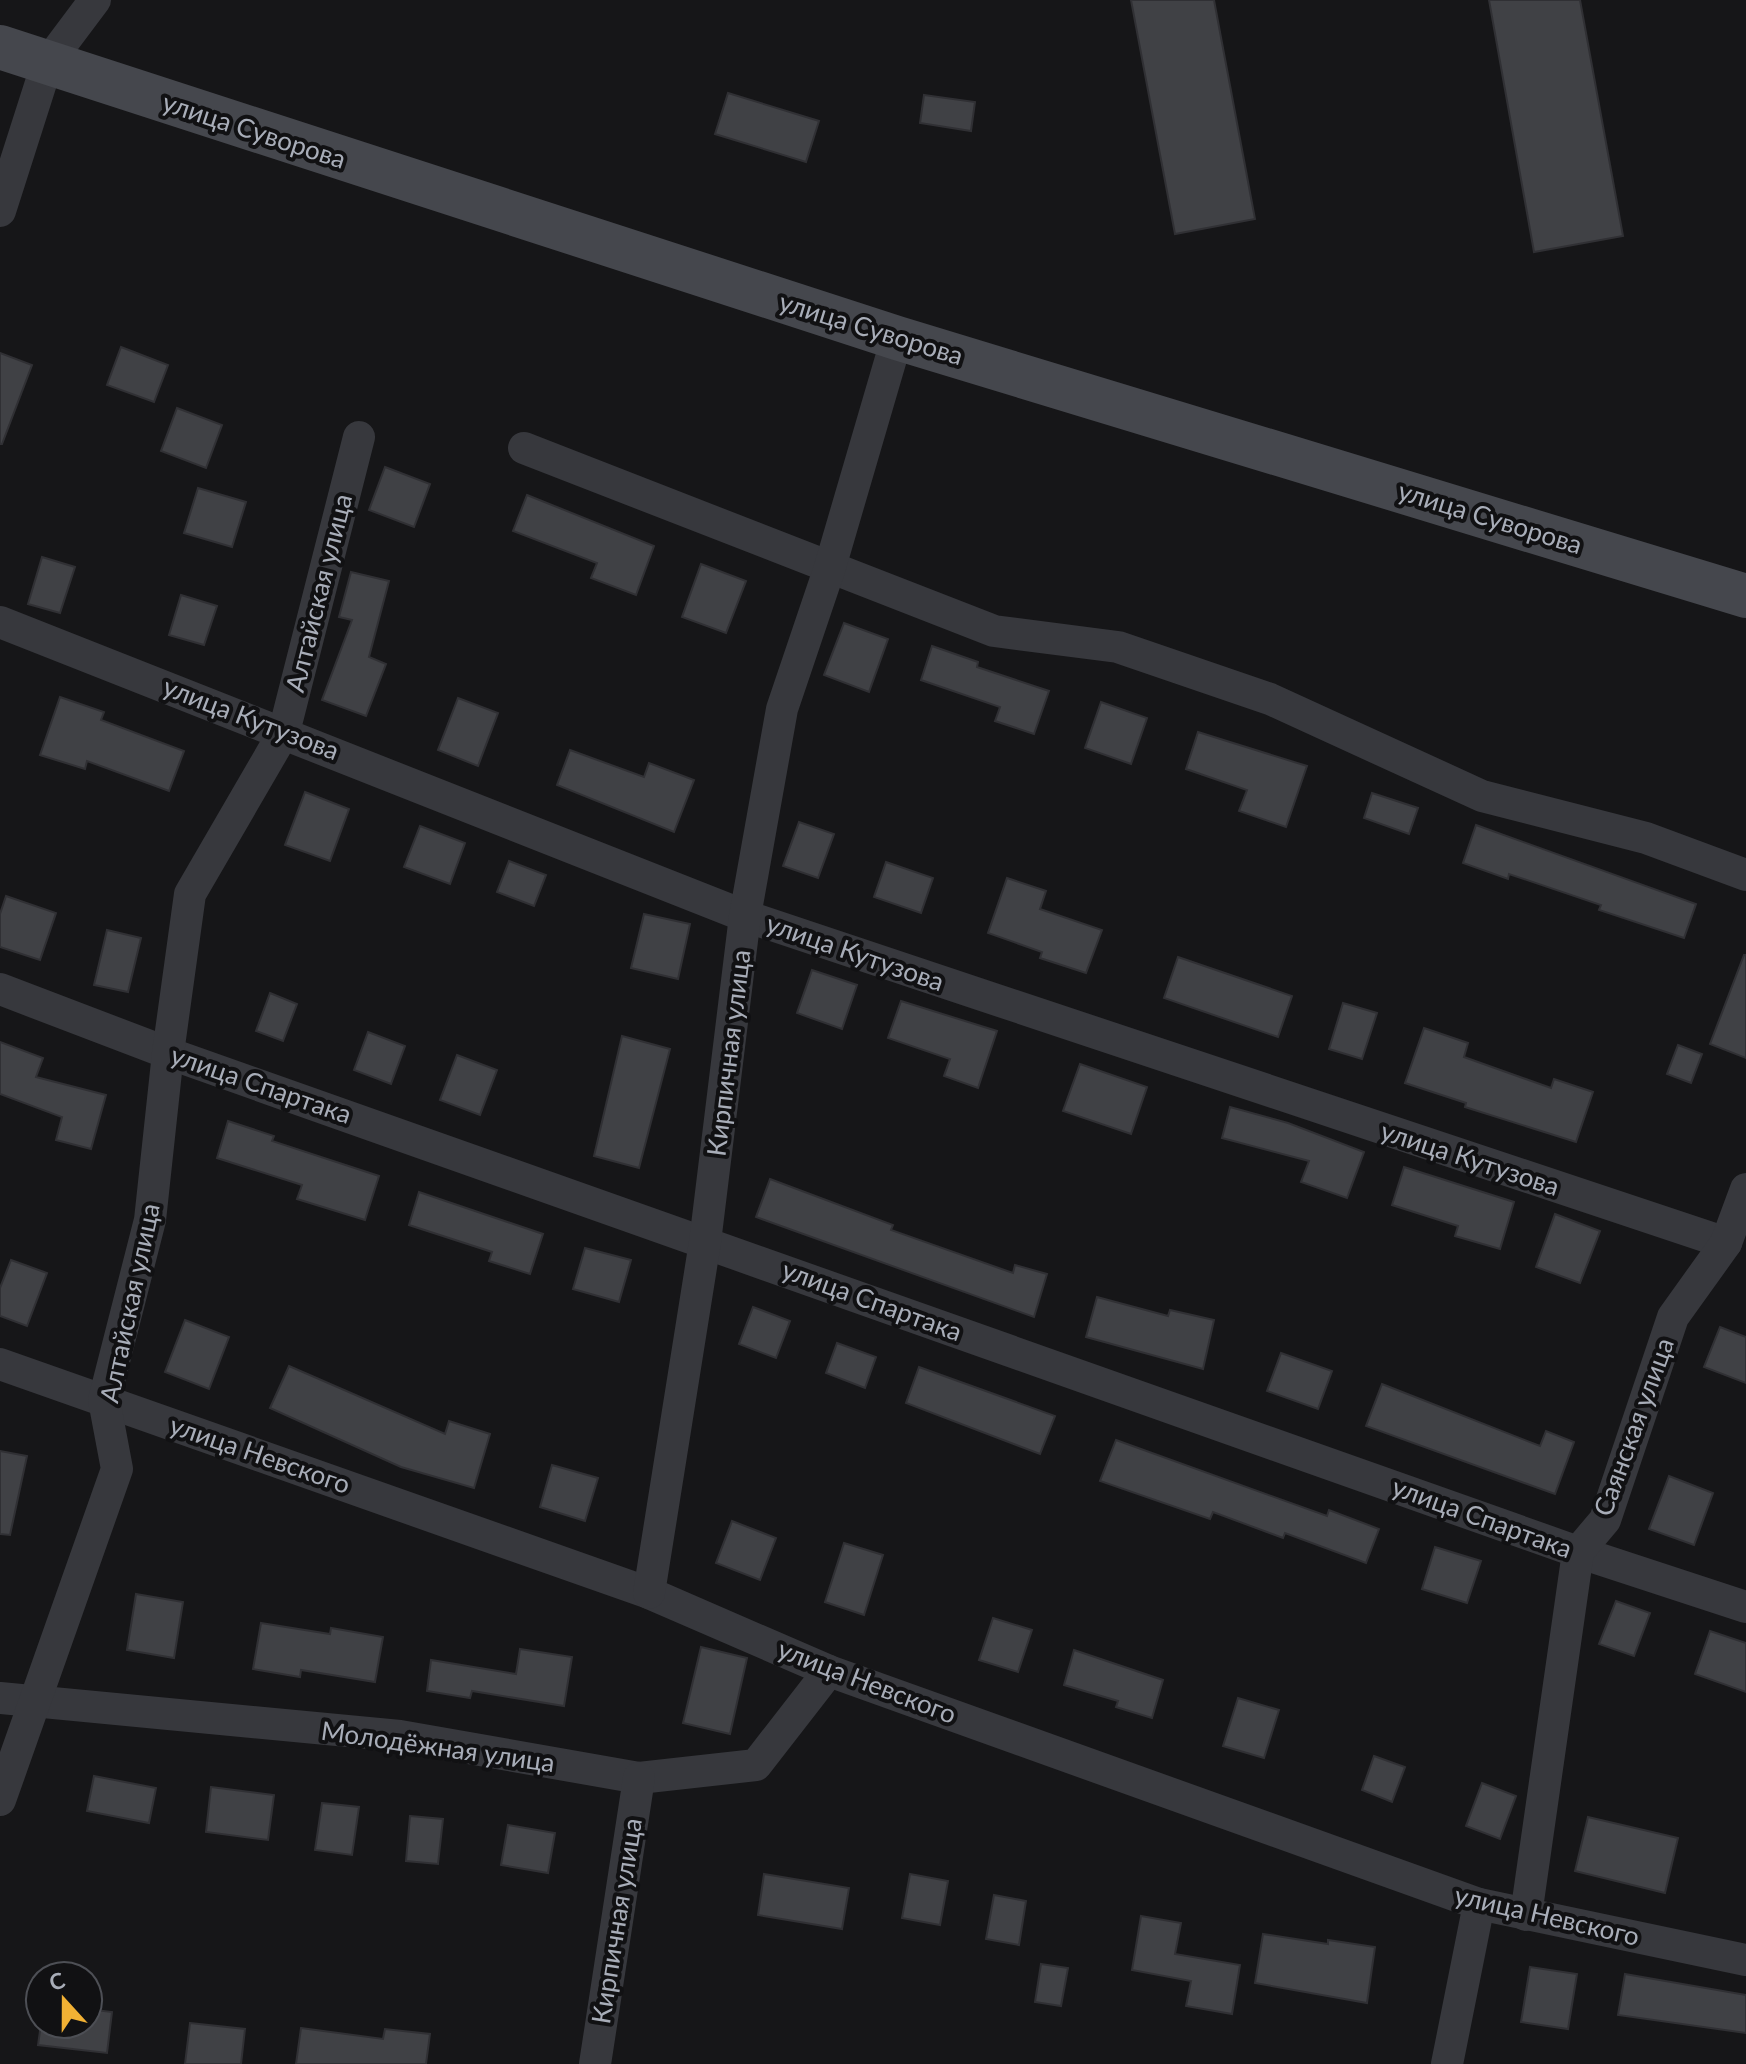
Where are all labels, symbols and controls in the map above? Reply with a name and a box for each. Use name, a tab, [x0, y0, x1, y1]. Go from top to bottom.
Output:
street label: улица Суворова	[159, 85, 350, 175]
street label: улица Суворова	[775, 285, 967, 371]
street label: улица Суворова	[1394, 474, 1586, 560]
street label: Алтайская улица	[278, 490, 358, 695]
street label: улица Кутузова	[159, 670, 344, 766]
street label: улица Кутузова	[762, 907, 948, 997]
street label: Кирпичная улица	[699, 948, 757, 1158]
street label: улица Спартака	[167, 1038, 356, 1130]
street label: улица Кутузова	[1377, 1114, 1564, 1202]
street label: Алтайская улица	[92, 1200, 166, 1405]
street label: улица Спартака	[778, 1253, 967, 1347]
street label: Саянская улица	[1586, 1333, 1680, 1520]
street label: улица Невского	[166, 1408, 355, 1500]
street label: улица Спартака	[1388, 1470, 1577, 1564]
street label: улица Невского	[774, 1632, 961, 1730]
street label: Молодёжная улица	[319, 1714, 557, 1778]
street label: Кирпичная улица	[584, 1816, 648, 2026]
street label: улица Невского	[1452, 1878, 1643, 1952]
north arrow	[24, 1960, 104, 2040]
text: С	[45, 1965, 69, 1996]

